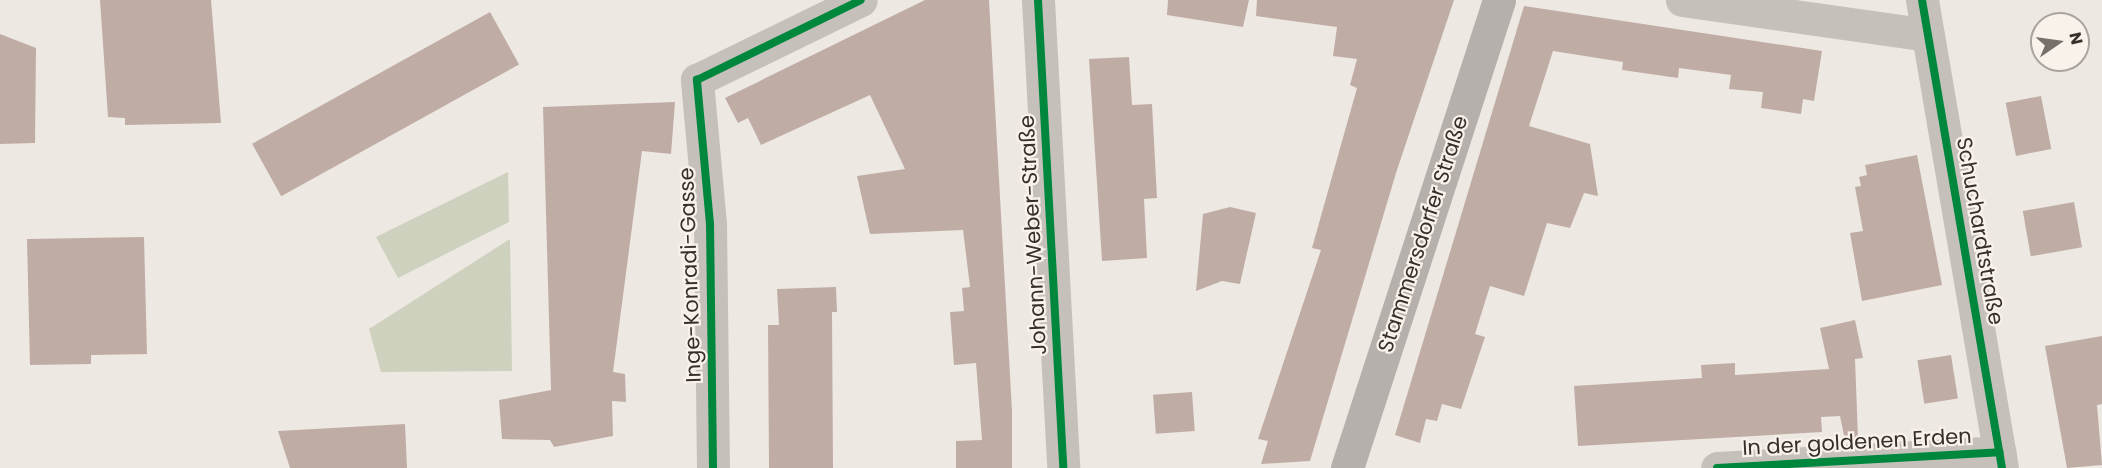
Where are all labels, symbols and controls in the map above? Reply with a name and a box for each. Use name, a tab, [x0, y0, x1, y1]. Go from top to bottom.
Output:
north arrow	[2030, 12, 2090, 72]
text: N	[2064, 30, 2089, 47]
street label: Stammersdorfer Straße	[1373, 112, 1473, 356]
street label: Johann-Weber-Straße	[1014, 114, 1052, 356]
street label: Schuchardtstraße	[1951, 135, 2009, 327]
street label: Inge-Konradi-Gasse	[674, 167, 706, 383]
street label: In der goldenen Erden	[1742, 423, 1972, 461]

